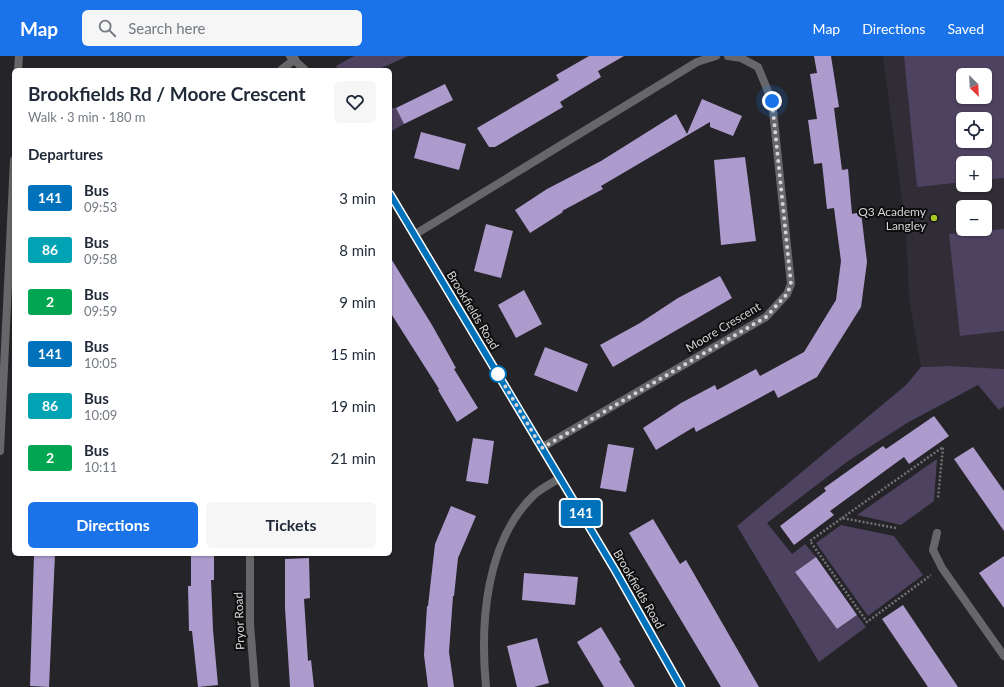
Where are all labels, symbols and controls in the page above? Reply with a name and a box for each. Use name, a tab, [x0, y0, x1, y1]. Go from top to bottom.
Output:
search box	[82, 10, 362, 46]
text: Map	[20, 17, 58, 40]
icon: search	[96, 17, 118, 39]
text: Search here	[128, 19, 206, 37]
text: Map	[813, 20, 840, 37]
text: Directions	[862, 20, 925, 37]
text: Saved	[947, 20, 984, 37]
north arrow	[956, 68, 992, 104]
map controls	[956, 68, 992, 236]
button: heart	[334, 81, 376, 123]
text: Brookfields Rd / Moore Crescent	[28, 82, 305, 105]
your location	[762, 91, 782, 111]
text: Walk · 3 min · 180 m	[28, 109, 146, 125]
button: locate	[956, 112, 992, 148]
text: Departures	[28, 145, 103, 163]
button: +	[956, 156, 992, 192]
text: Bus	[84, 181, 109, 199]
text: 141	[38, 189, 62, 206]
text: 3 min	[339, 189, 376, 207]
text: 09:53	[84, 199, 117, 215]
button: −	[956, 200, 992, 236]
place label: Q3 Academy Langley	[858, 204, 927, 233]
marker: Q3 Academy Langley	[929, 213, 939, 223]
text: Bus	[84, 233, 109, 251]
text: 86	[42, 241, 58, 258]
text: 8 min	[339, 241, 376, 259]
text: 09:58	[84, 251, 117, 267]
street label: Brookfields Road	[444, 268, 502, 352]
text: Bus	[84, 285, 109, 303]
text: 2	[46, 293, 54, 310]
text: 9 min	[339, 293, 376, 311]
street label: Moore Crescent	[683, 298, 764, 355]
text: 09:59	[84, 303, 117, 319]
text: Bus	[84, 337, 109, 355]
text: 141	[38, 345, 62, 362]
text: 15 min	[330, 345, 376, 363]
text: 10:05	[84, 355, 117, 371]
unlabelled marker	[489, 365, 507, 383]
text: Bus	[84, 389, 109, 407]
text: 86	[42, 397, 58, 414]
text: 19 min	[330, 397, 376, 415]
text: 10:09	[84, 407, 117, 423]
text: Bus	[84, 441, 109, 459]
text: 2	[46, 449, 54, 466]
text: 21 min	[330, 449, 376, 467]
text: 10:11	[84, 459, 117, 475]
line badge: 141	[558, 500, 604, 526]
button: Directions	[28, 502, 198, 548]
button: Tickets	[206, 502, 376, 548]
text: 141	[569, 504, 593, 521]
street label: Brookfields Road	[610, 547, 668, 631]
street label: Pryor Road	[230, 592, 248, 650]

